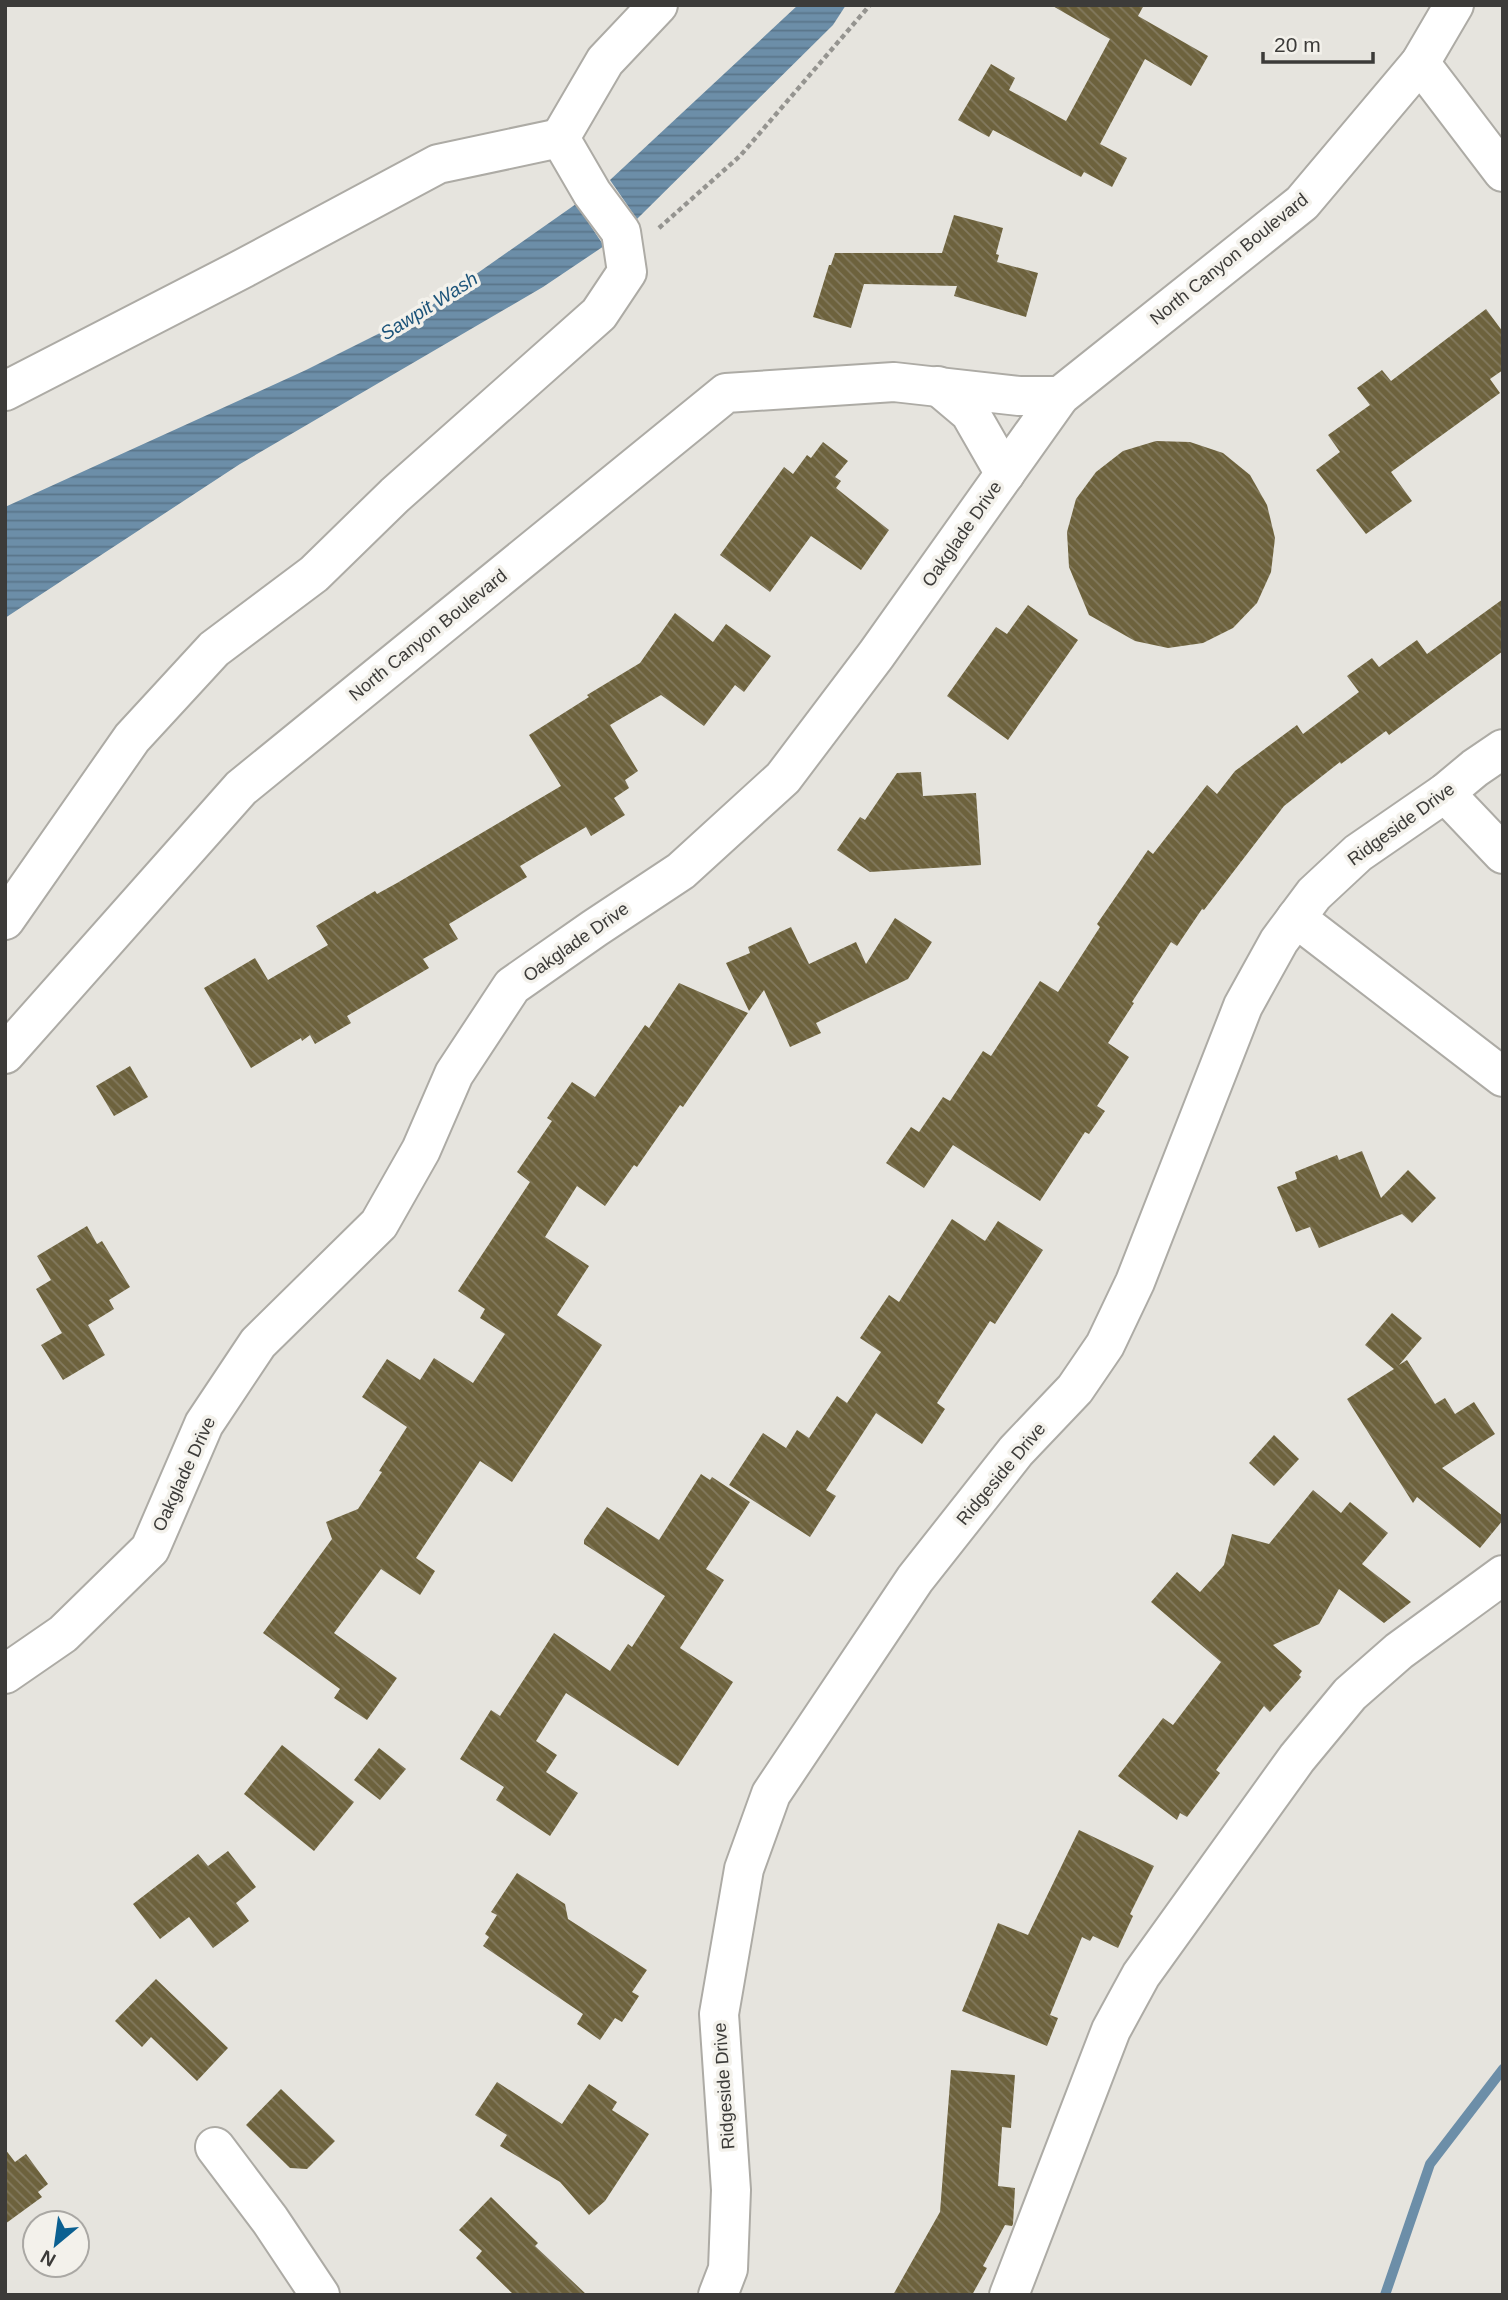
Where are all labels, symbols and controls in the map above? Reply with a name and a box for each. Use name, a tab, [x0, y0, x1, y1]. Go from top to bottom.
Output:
scale bar	[1263, 21, 1373, 65]
text: 20 m	[1274, 33, 1321, 56]
street label: North Canyon Boulevard	[1146, 189, 1312, 329]
water label: Sawpit Wash	[377, 268, 481, 344]
street label: Oakglade Drive	[918, 477, 1006, 591]
street label: North Canyon Boulevard	[345, 565, 511, 705]
street label: Ridgeside Drive	[1344, 779, 1458, 869]
street label: Oakglade Drive	[519, 898, 633, 986]
street label: Oakglade Drive	[149, 1414, 219, 1534]
street label: Ridgeside Drive	[953, 1419, 1049, 1529]
street label: Ridgeside Drive	[710, 2022, 738, 2150]
north arrow	[21, 2209, 91, 2279]
text: N	[37, 2246, 59, 2271]

